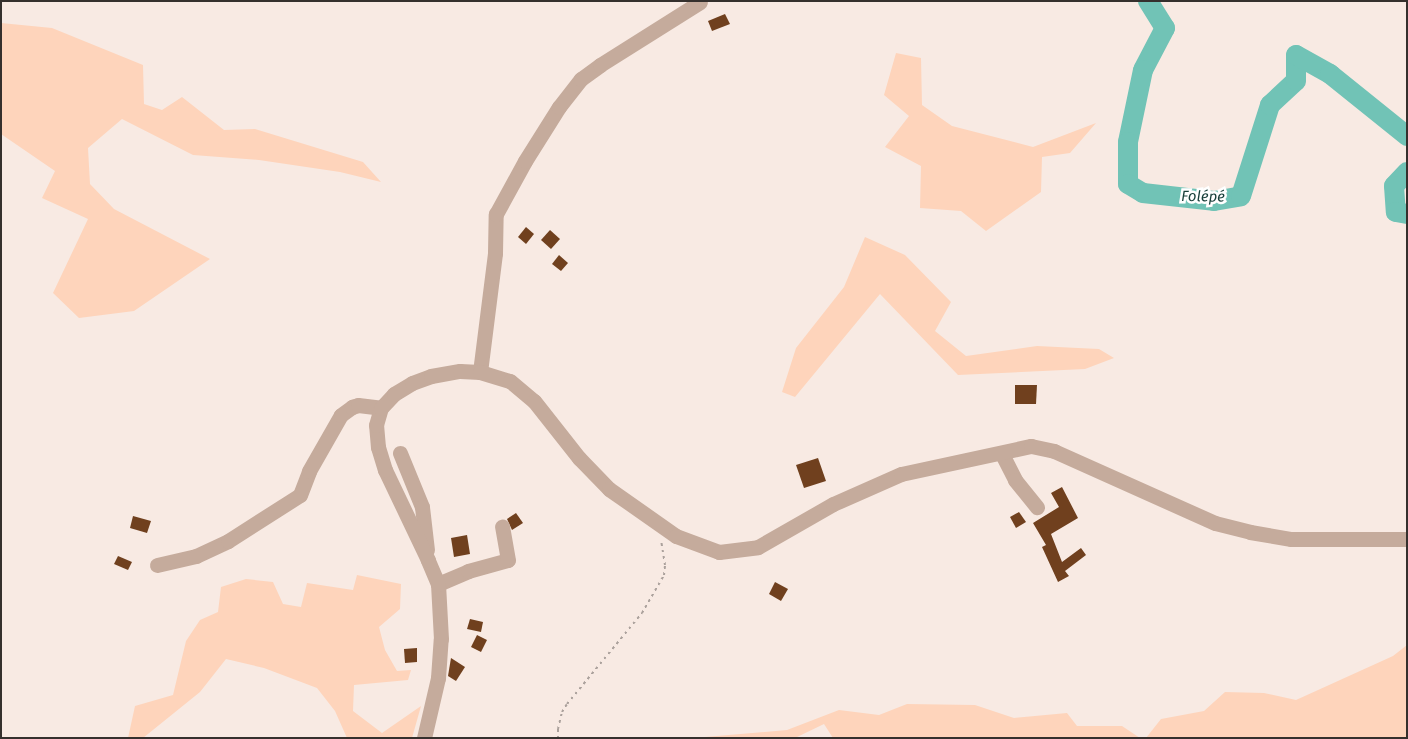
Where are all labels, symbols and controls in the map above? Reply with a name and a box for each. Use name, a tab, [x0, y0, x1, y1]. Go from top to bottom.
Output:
water label: Folépé	[1181, 188, 1225, 206]

